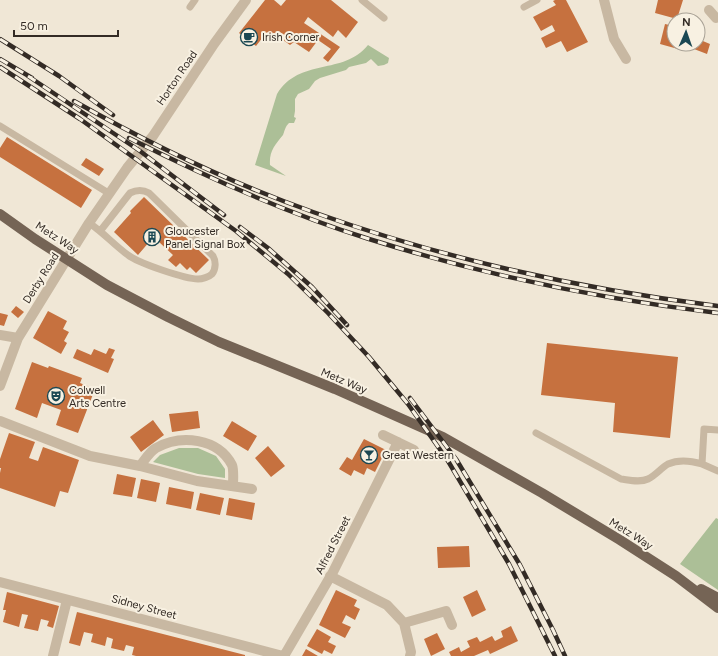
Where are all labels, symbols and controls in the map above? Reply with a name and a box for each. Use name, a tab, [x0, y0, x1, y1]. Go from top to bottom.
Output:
scale bar	[14, 12, 118, 38]
north arrow	[666, 12, 706, 52]
text: N	[682, 16, 691, 29]
text: 50 m	[20, 19, 48, 33]
cafe icon: Irish Corner	[239, 27, 259, 47]
place label: Irish Corner	[262, 31, 319, 44]
street label: Horton Road	[154, 48, 200, 108]
street label: Metz Way	[33, 219, 81, 257]
place label: Gloucester Panel Signal Box	[165, 225, 246, 251]
building icon: Gloucester Panel Signal Box	[142, 227, 162, 247]
street label: Derby Road	[20, 250, 62, 306]
street label: Metz Way	[319, 365, 369, 397]
place label: Colwell Arts Centre	[69, 384, 126, 410]
theatre icon: Colwell Arts Centre	[46, 386, 66, 406]
bar icon: Great Western	[359, 445, 379, 465]
place label: Great Western	[382, 449, 454, 462]
street label: Alfred Street	[313, 514, 353, 576]
street label: Metz Way	[607, 516, 655, 553]
street label: Sidney Street	[110, 592, 178, 622]

